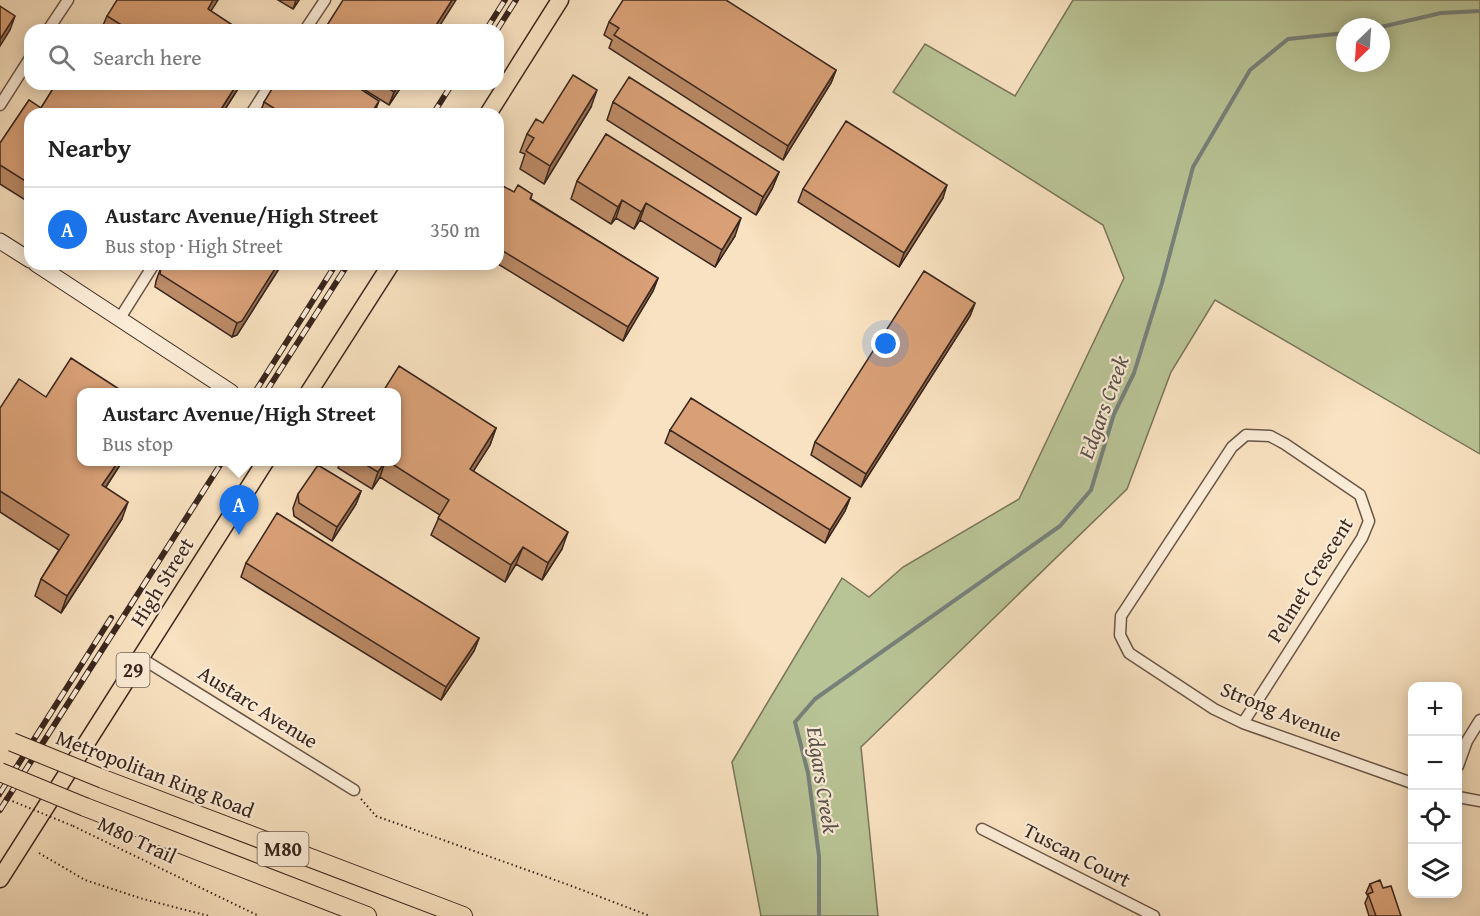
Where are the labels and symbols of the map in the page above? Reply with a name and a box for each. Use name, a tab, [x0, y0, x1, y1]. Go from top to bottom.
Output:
north arrow	[1336, 18, 1390, 72]
your location	[871, 329, 900, 358]
water label: Edgars Creek	[1069, 350, 1137, 464]
pin: A	[220, 486, 258, 535]
street label: Pelmet Crescent	[1259, 511, 1361, 648]
street label: High Street	[122, 531, 201, 632]
road number: 29	[116, 653, 150, 687]
street label: Austarc Avenue	[192, 657, 325, 756]
street label: Strong Avenue	[1216, 673, 1347, 750]
street label: Metropolitan Ring Road	[52, 721, 259, 826]
water label: Edgars Creek	[799, 723, 847, 837]
street label: M80 Trail	[93, 808, 182, 871]
street label: Tuscan Court	[1018, 814, 1137, 895]
road number: M80	[258, 832, 308, 866]

